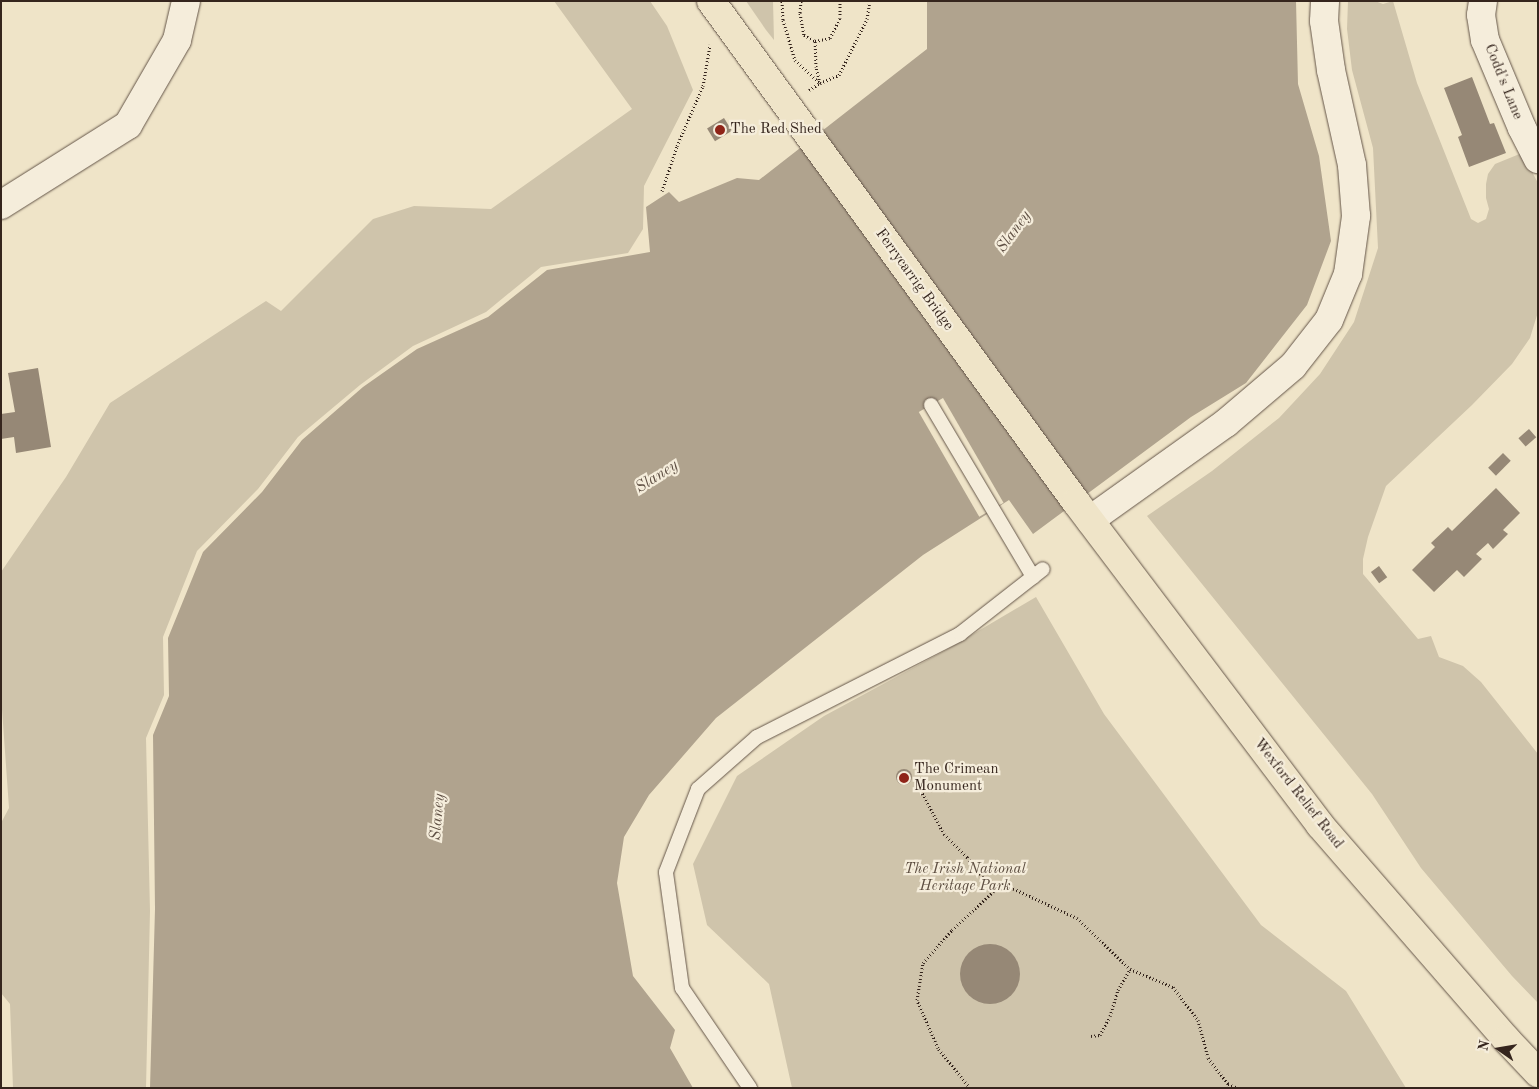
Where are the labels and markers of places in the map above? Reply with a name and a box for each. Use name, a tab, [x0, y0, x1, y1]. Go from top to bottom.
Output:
place label: The Red Shed	[730, 121, 822, 139]
marker: The Red Shed	[714, 124, 726, 136]
place label: The Crimean Monument	[914, 760, 999, 795]
marker: The Crimean Monument	[898, 772, 910, 784]

